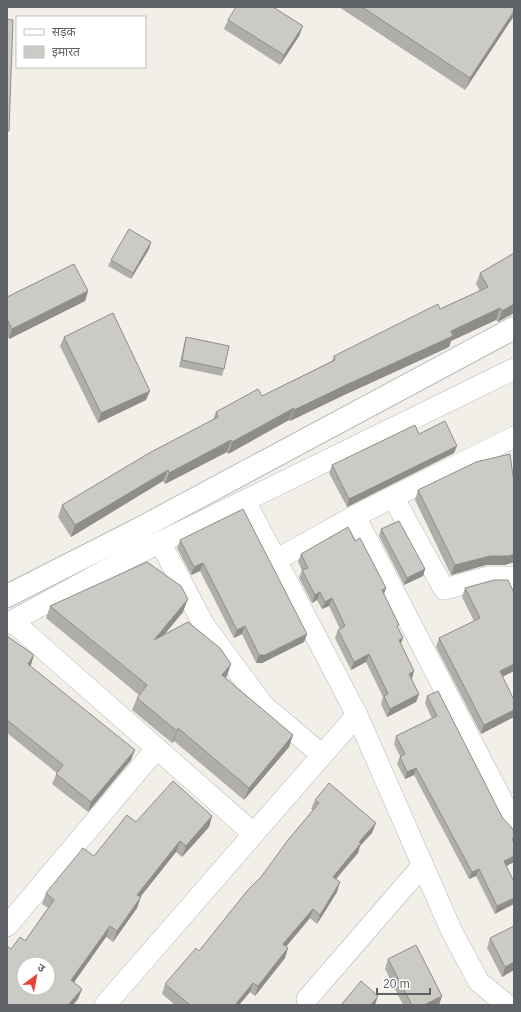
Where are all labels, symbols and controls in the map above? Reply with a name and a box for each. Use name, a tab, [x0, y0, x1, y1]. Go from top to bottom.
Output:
legend	[16, 16, 146, 68]
text: सड़क	[52, 25, 77, 39]
text: इमारत	[52, 45, 81, 59]
north arrow	[16, 956, 56, 996]
text: उ	[35, 961, 48, 975]
scale bar	[377, 970, 430, 996]
text: 20 m	[383, 977, 410, 991]

